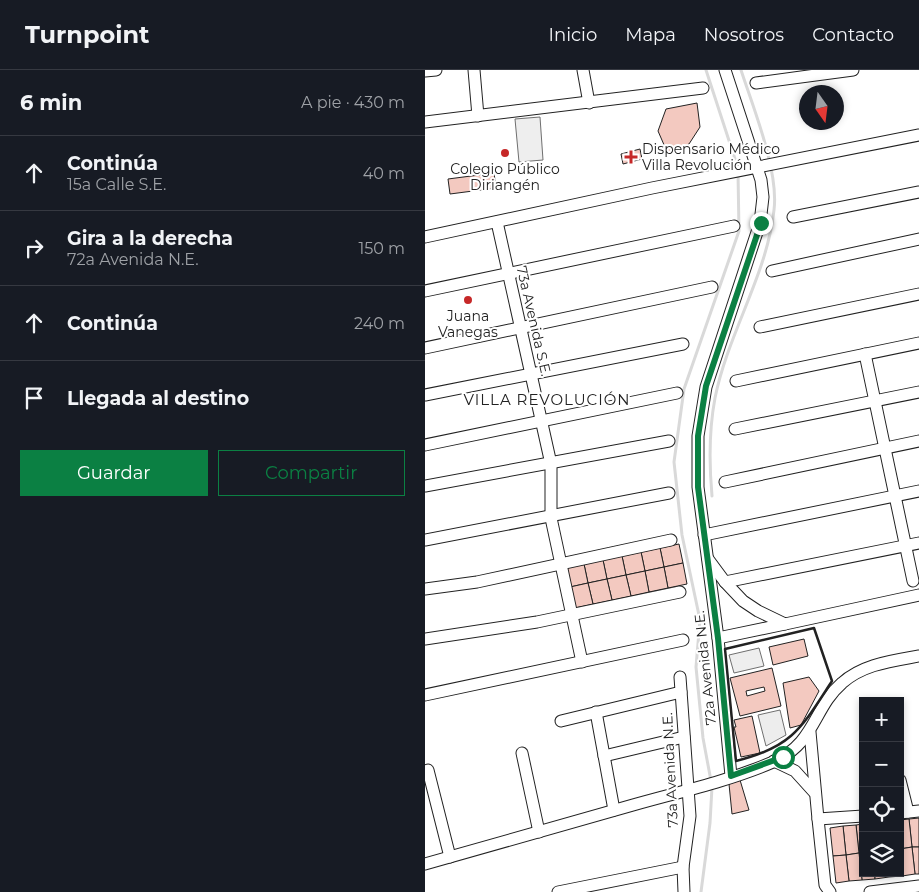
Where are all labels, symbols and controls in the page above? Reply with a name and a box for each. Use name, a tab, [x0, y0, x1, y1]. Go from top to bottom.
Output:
text: Turnpoint	[25, 20, 149, 49]
text: Inicio	[549, 24, 597, 46]
text: Mapa	[625, 24, 676, 46]
text: Nosotros	[704, 24, 784, 46]
text: Contacto	[812, 24, 894, 46]
north arrow	[799, 85, 844, 130]
text: 6 min	[20, 90, 82, 115]
text: A pie · 430 m	[301, 93, 405, 112]
place label: Dispensario Médico Villa Revolución	[642, 140, 780, 174]
marker: Colegio Público Diriangén	[499, 147, 511, 159]
marker: Dispensario Médico Villa Revolución	[624, 150, 638, 164]
text: Continúa	[67, 152, 158, 175]
icon: ahead	[20, 159, 48, 187]
place label: Colegio Público Diriangén	[450, 160, 560, 194]
text: 40 m	[363, 164, 405, 183]
text: 15a Calle S.E.	[67, 175, 166, 194]
route end	[750, 212, 773, 235]
text: Gira a la derecha	[67, 227, 233, 250]
icon: right	[20, 234, 48, 262]
text: 150 m	[358, 239, 405, 258]
text: 72a Avenida N.E.	[67, 250, 199, 269]
street label: 73a Avenida S.E.	[513, 264, 555, 378]
marker: Juana Vanegas	[462, 294, 474, 306]
place label: Juana Vanegas	[438, 307, 498, 341]
icon: ahead	[20, 309, 48, 337]
text: Continúa	[67, 312, 158, 335]
text: 240 m	[354, 314, 405, 333]
icon: arrive	[20, 384, 48, 412]
text: Llegada al destino	[67, 387, 249, 410]
district label: VILLA REVOLUCIÓN	[463, 390, 631, 409]
button: Guardar	[20, 450, 208, 496]
button: Compartir	[218, 450, 405, 496]
street label: 72a Avenida N.E.	[690, 610, 720, 726]
map controls	[859, 697, 904, 877]
button: +	[859, 697, 904, 742]
street label: 73a Avenida N.E.	[658, 712, 682, 828]
button: −	[859, 742, 904, 787]
route start	[772, 746, 795, 769]
button: locate	[859, 787, 904, 832]
button: layers	[859, 832, 904, 877]

